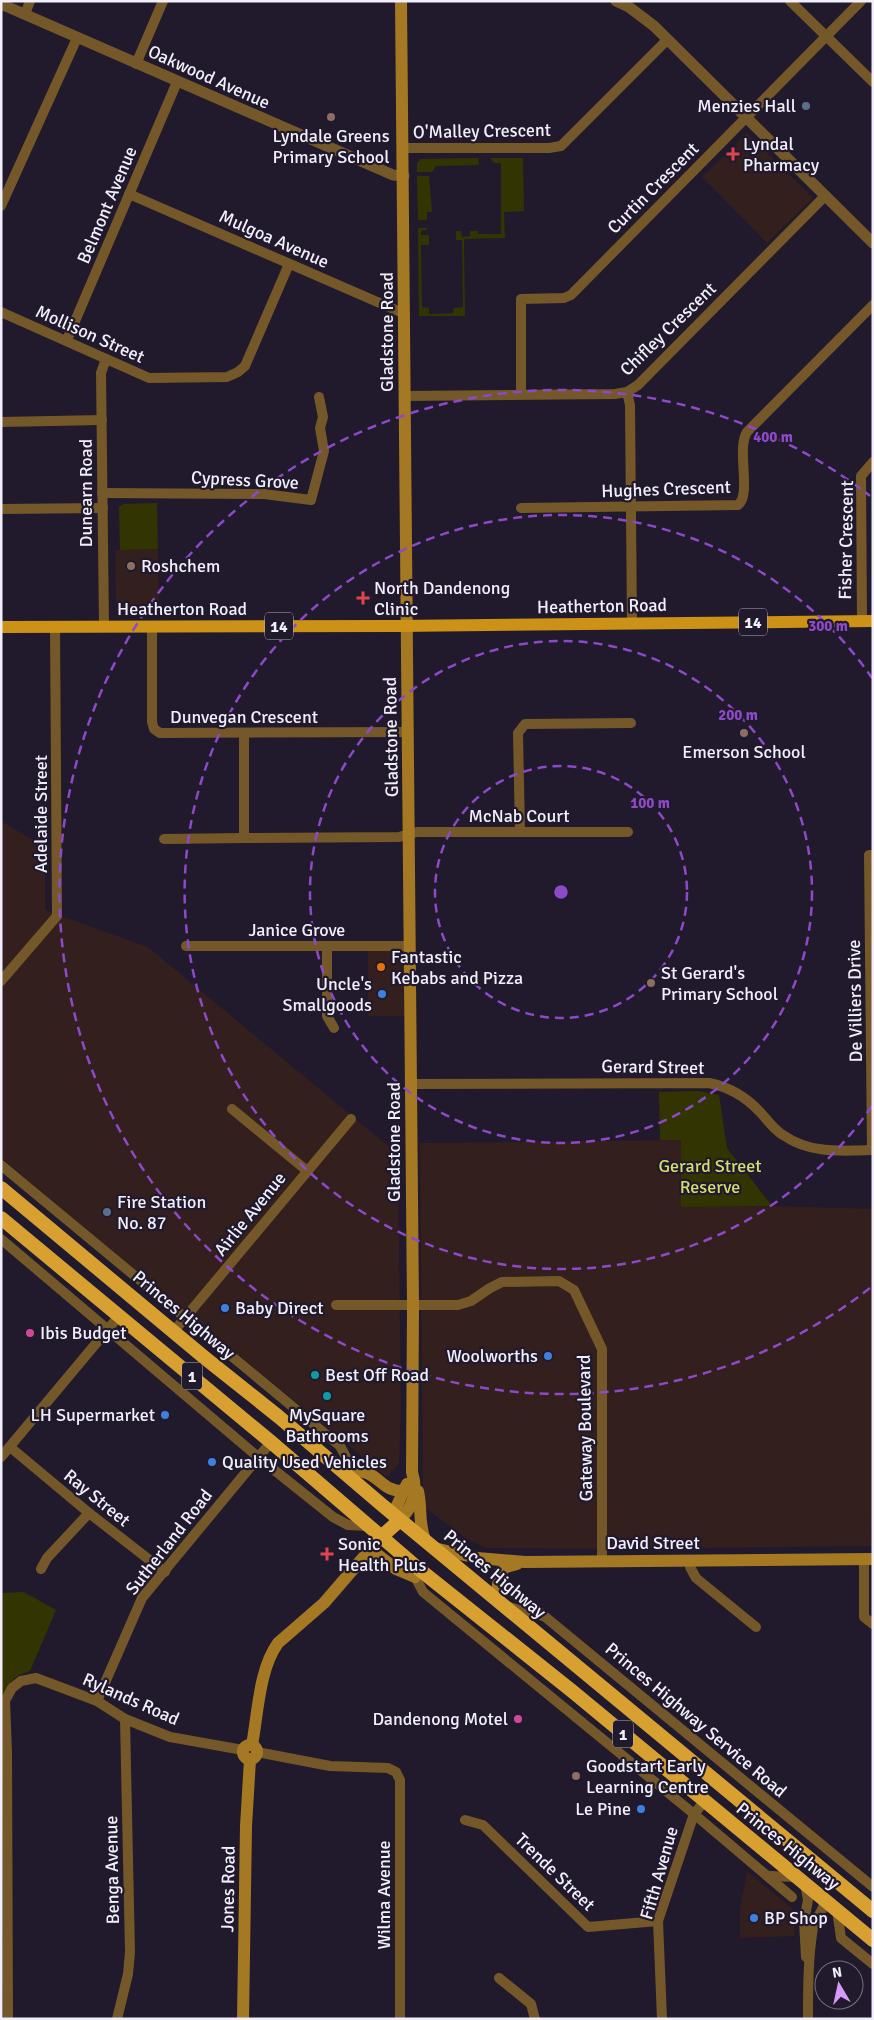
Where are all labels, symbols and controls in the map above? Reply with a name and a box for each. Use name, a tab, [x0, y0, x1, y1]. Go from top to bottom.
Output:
street label: Oakwood Avenue	[145, 40, 273, 114]
place label: Menzies Hall	[697, 95, 796, 117]
marker: Menzies Hall	[800, 100, 812, 112]
marker: Lyndale Greens Primary School	[325, 111, 337, 123]
street label: O'Malley Crescent	[413, 119, 551, 143]
place label: Lyndale Greens Primary School	[272, 125, 390, 168]
place label: Lyndal Pharmacy	[743, 133, 820, 176]
street label: Curtin Crescent	[603, 138, 703, 238]
street label: Belmont Avenue	[72, 143, 142, 267]
marker: Lyndal Pharmacy	[727, 148, 739, 160]
street label: Mulgoa Avenue	[216, 205, 332, 273]
street label: Gladstone Road	[376, 272, 398, 392]
street label: Chifley Crescent	[615, 278, 721, 380]
street label: Mollison Street	[32, 300, 148, 368]
text: 400 m	[753, 428, 793, 446]
street label: Dunearn Road	[75, 439, 97, 547]
street label: Cypress Grove	[191, 466, 299, 494]
street label: Hughes Crescent	[601, 476, 731, 502]
street label: Fisher Crescent	[834, 480, 858, 600]
place label: Roshchem	[141, 555, 220, 577]
marker: Roshchem	[125, 560, 137, 572]
place label: North Dandenong Clinic	[374, 577, 510, 620]
marker: North Dandenong Clinic	[356, 591, 370, 605]
street label: Heatherton Road	[537, 594, 667, 618]
street label: Heatherton Road	[117, 598, 247, 620]
road number: 14	[739, 608, 767, 636]
road number: 14	[265, 612, 293, 640]
text: 300 m	[808, 617, 848, 635]
street label: Gladstone Road	[379, 677, 403, 797]
street label: Dunvegan Crescent	[170, 706, 318, 728]
text: 200 m	[718, 706, 758, 724]
marker: Emerson School	[738, 727, 750, 739]
place label: Emerson School	[682, 741, 806, 763]
street label: Adelaide Street	[30, 755, 52, 873]
text: 100 m	[630, 794, 670, 812]
street label: McNab Court	[468, 805, 570, 827]
centre of rings	[552, 883, 570, 901]
street label: Janice Grove	[249, 919, 345, 941]
street label: De Villiers Drive	[843, 939, 867, 1063]
place label: Fantastic Kebabs and Pizza	[391, 946, 523, 989]
marker: Fantastic Kebabs and Pizza	[375, 961, 387, 973]
place label: St Gerard's Primary School	[661, 962, 778, 1005]
place label: Uncle's Smallgoods	[283, 973, 372, 1016]
marker: St Gerard's Primary School	[645, 977, 657, 989]
marker: Uncle's Smallgoods	[376, 988, 388, 1000]
street label: Gerard Street	[601, 1055, 705, 1079]
street label: Gladstone Road	[383, 1082, 405, 1202]
park label: Gerard Street Reserve	[658, 1155, 762, 1198]
street label: Airlie Avenue	[209, 1167, 291, 1261]
place label: Fire Station No. 87	[117, 1191, 206, 1234]
marker: Fire Station No. 87	[101, 1206, 113, 1218]
street label: Princes Highway	[128, 1266, 240, 1365]
place label: Baby Direct	[235, 1297, 324, 1319]
marker: Baby Direct	[219, 1302, 231, 1314]
place label: Ibis Budget	[40, 1322, 127, 1344]
marker: Ibis Budget	[24, 1327, 36, 1339]
place label: Woolworths	[446, 1345, 538, 1367]
marker: Woolworths	[542, 1350, 554, 1362]
street label: Gateway Boulevard	[573, 1354, 597, 1502]
road number: 1	[182, 1362, 202, 1390]
place label: Best Off Road	[325, 1364, 429, 1386]
marker: Best Off Road	[309, 1369, 321, 1381]
marker: MySquare Bathrooms	[321, 1390, 333, 1402]
place label: LH Supermarket	[31, 1404, 155, 1426]
place label: MySquare Bathrooms	[285, 1404, 369, 1447]
marker: LH Supermarket	[159, 1409, 171, 1421]
place label: Quality Used Vehicles	[222, 1451, 387, 1473]
marker: Quality Used Vehicles	[206, 1456, 218, 1468]
street label: Ray Street	[59, 1465, 135, 1531]
street label: Sutherland Road	[121, 1485, 217, 1599]
street label: Princes Highway	[439, 1525, 551, 1624]
street label: David Street	[606, 1532, 700, 1554]
place label: Sonic Health Plus	[338, 1533, 426, 1576]
marker: Sonic Health Plus	[320, 1547, 334, 1561]
street label: Princes Highway Service Road	[601, 1638, 791, 1802]
street label: Rylands Road	[79, 1668, 183, 1730]
place label: Dandenong Motel	[372, 1708, 508, 1730]
marker: Dandenong Motel	[512, 1713, 524, 1725]
road number: 1	[613, 1720, 633, 1748]
place label: Goodstart Early Learning Centre	[586, 1755, 709, 1798]
marker: Goodstart Early Learning Centre	[570, 1770, 582, 1782]
street label: Princes Highway	[732, 1797, 845, 1895]
place label: Le Pine	[575, 1798, 631, 1820]
marker: Le Pine	[635, 1803, 647, 1815]
street label: Benga Avenue	[100, 1816, 124, 1924]
street label: Fifth Avenue	[635, 1824, 683, 1922]
street label: Trende Street	[510, 1828, 600, 1916]
street label: Wilma Avenue	[373, 1840, 395, 1950]
street label: Jones Road	[216, 1846, 240, 1932]
place label: BP Shop	[764, 1907, 828, 1929]
marker: BP Shop	[748, 1912, 760, 1924]
north arrow	[814, 1960, 864, 2010]
text: N	[831, 1963, 843, 1982]

